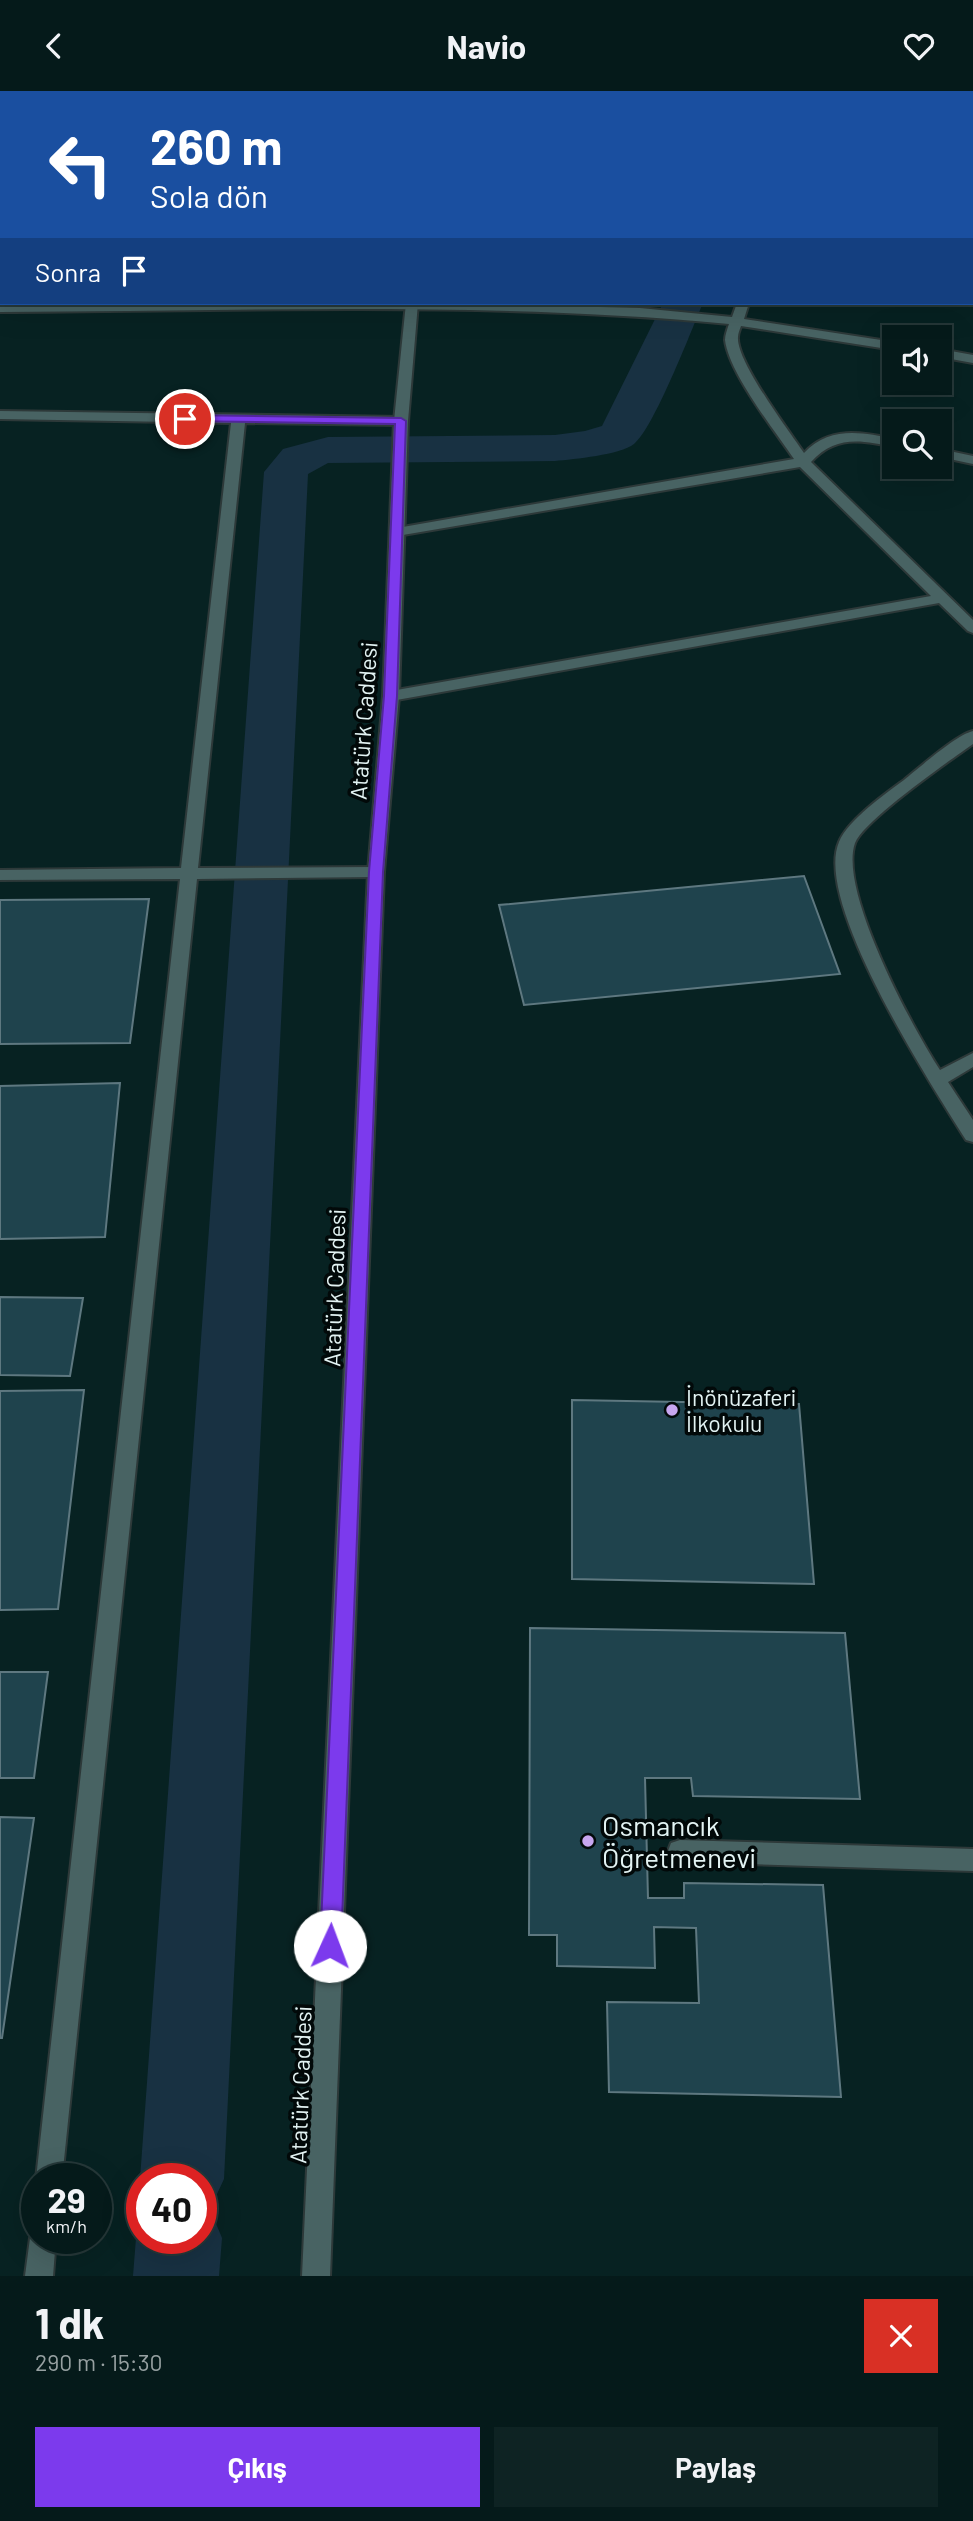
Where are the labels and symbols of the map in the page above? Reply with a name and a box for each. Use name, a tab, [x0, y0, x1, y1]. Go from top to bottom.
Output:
pin	[155, 389, 215, 449]
street label: Atatürk Caddesi	[344, 641, 382, 801]
street label: Atatürk Caddesi	[317, 1209, 351, 1367]
place label: İnönüzaferi İlkokulu	[686, 1383, 796, 1437]
marker: İnönüzaferi İlkokulu	[664, 1402, 680, 1418]
place label: Osmancık Öğretmenevi	[602, 1808, 756, 1874]
marker: Osmancık Öğretmenevi	[580, 1833, 596, 1849]
position arrow	[293, 1909, 367, 1983]
street label: Atatürk Caddesi	[283, 2006, 317, 2164]
speed limit sign: 40	[126, 2163, 217, 2254]

